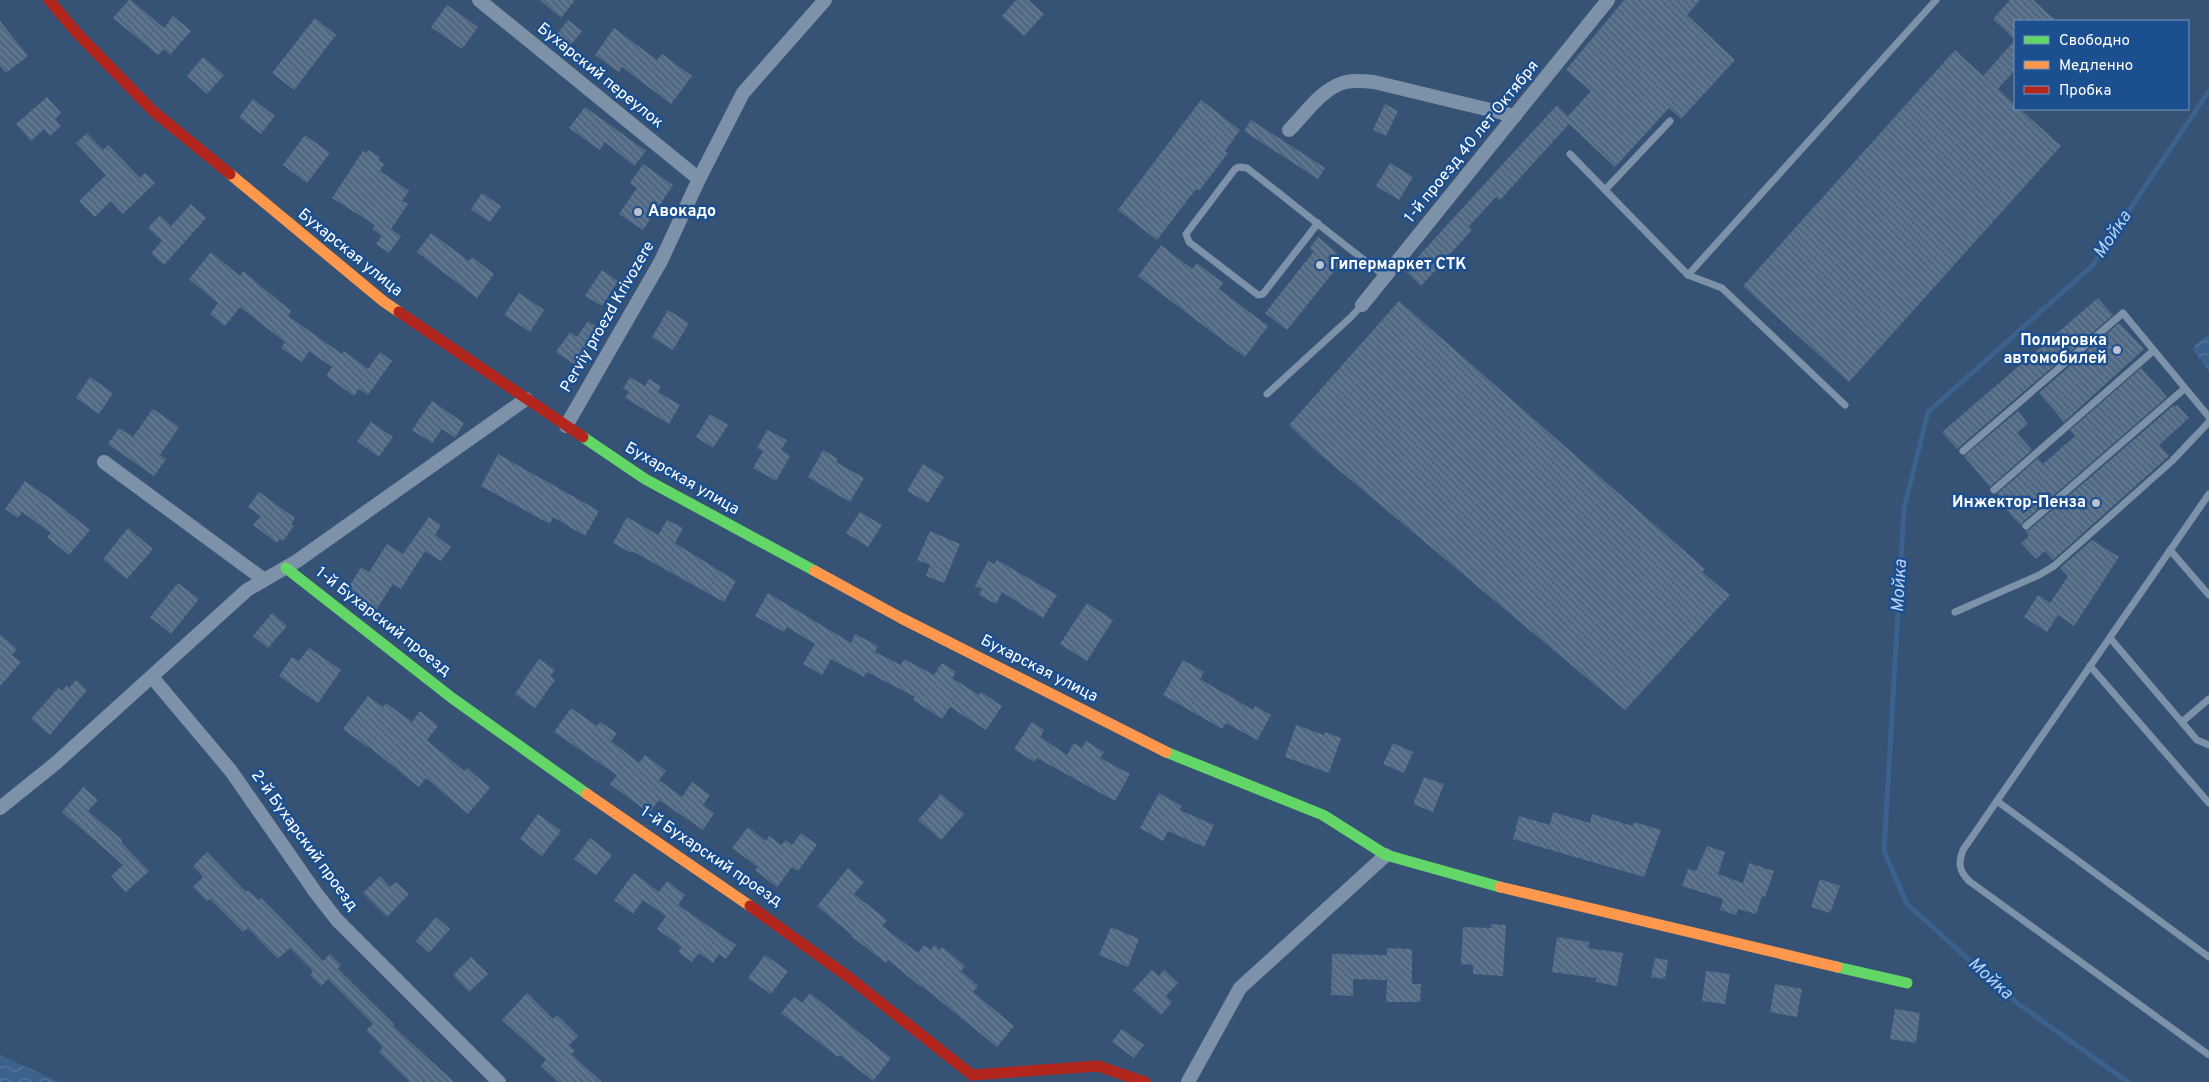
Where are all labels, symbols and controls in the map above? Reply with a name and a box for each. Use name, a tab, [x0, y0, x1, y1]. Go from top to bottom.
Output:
street label: Бухарский переулок	[533, 19, 667, 133]
legend	[2014, 20, 2189, 110]
text: Свободно	[2059, 32, 2130, 51]
street label: 1-й проезд 40 лет Октября	[1400, 57, 1544, 227]
text: Медленно	[2059, 57, 2133, 76]
text: Пробка	[2059, 82, 2111, 101]
place label: Авокадо	[648, 202, 716, 222]
street label: Бухарская улица	[294, 205, 406, 301]
marker: Авокадо	[632, 206, 644, 218]
water label: Мойка	[2089, 206, 2138, 263]
street label: Perviy proezd Krivozere	[556, 238, 660, 396]
place label: Гипермаркет СТК	[1330, 255, 1467, 275]
marker: Гипермаркет СТК	[1314, 259, 1326, 271]
place label: Полировка автомобилей	[2003, 331, 2107, 369]
marker: Полировка автомобилей	[2111, 344, 2123, 356]
street label: Бухарская улица	[621, 438, 743, 520]
place label: Инжектор-Пенза	[1952, 493, 2086, 513]
marker: Инжектор-Пенза	[2090, 497, 2102, 509]
water label: Мойка	[1887, 558, 1913, 613]
street label: 1-й Бухарский проезд	[311, 563, 455, 681]
street label: Бухарская улица	[977, 631, 1101, 707]
street label: 2-й Бухарский проезд	[246, 767, 362, 915]
street label: 1-й Бухарский проезд	[636, 802, 786, 912]
water label: Мойка	[1963, 953, 2018, 1006]

